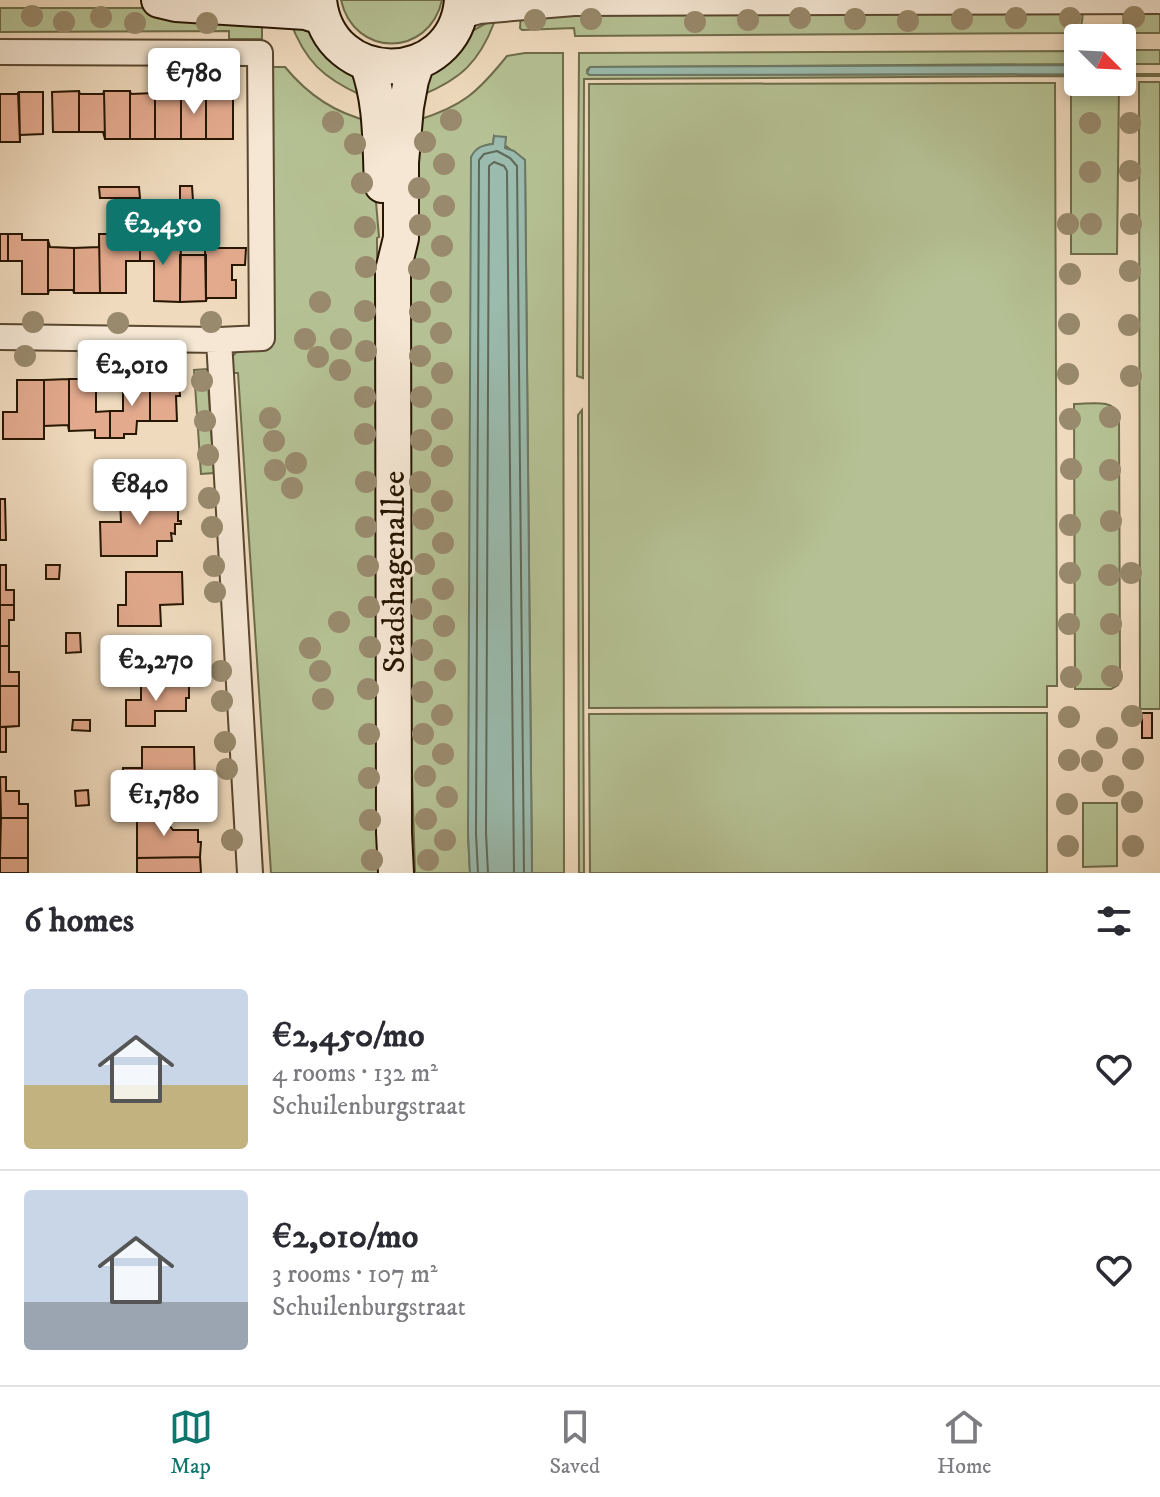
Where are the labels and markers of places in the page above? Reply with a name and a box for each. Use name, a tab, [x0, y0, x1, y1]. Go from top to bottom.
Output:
pin: €780	[147, 48, 241, 116]
pin: €2,450	[98, 199, 228, 267]
pin: €2,010	[67, 340, 197, 408]
pin: €840	[93, 459, 187, 527]
pin: €2,270	[91, 635, 221, 703]
pin: €1,780	[99, 770, 229, 838]

